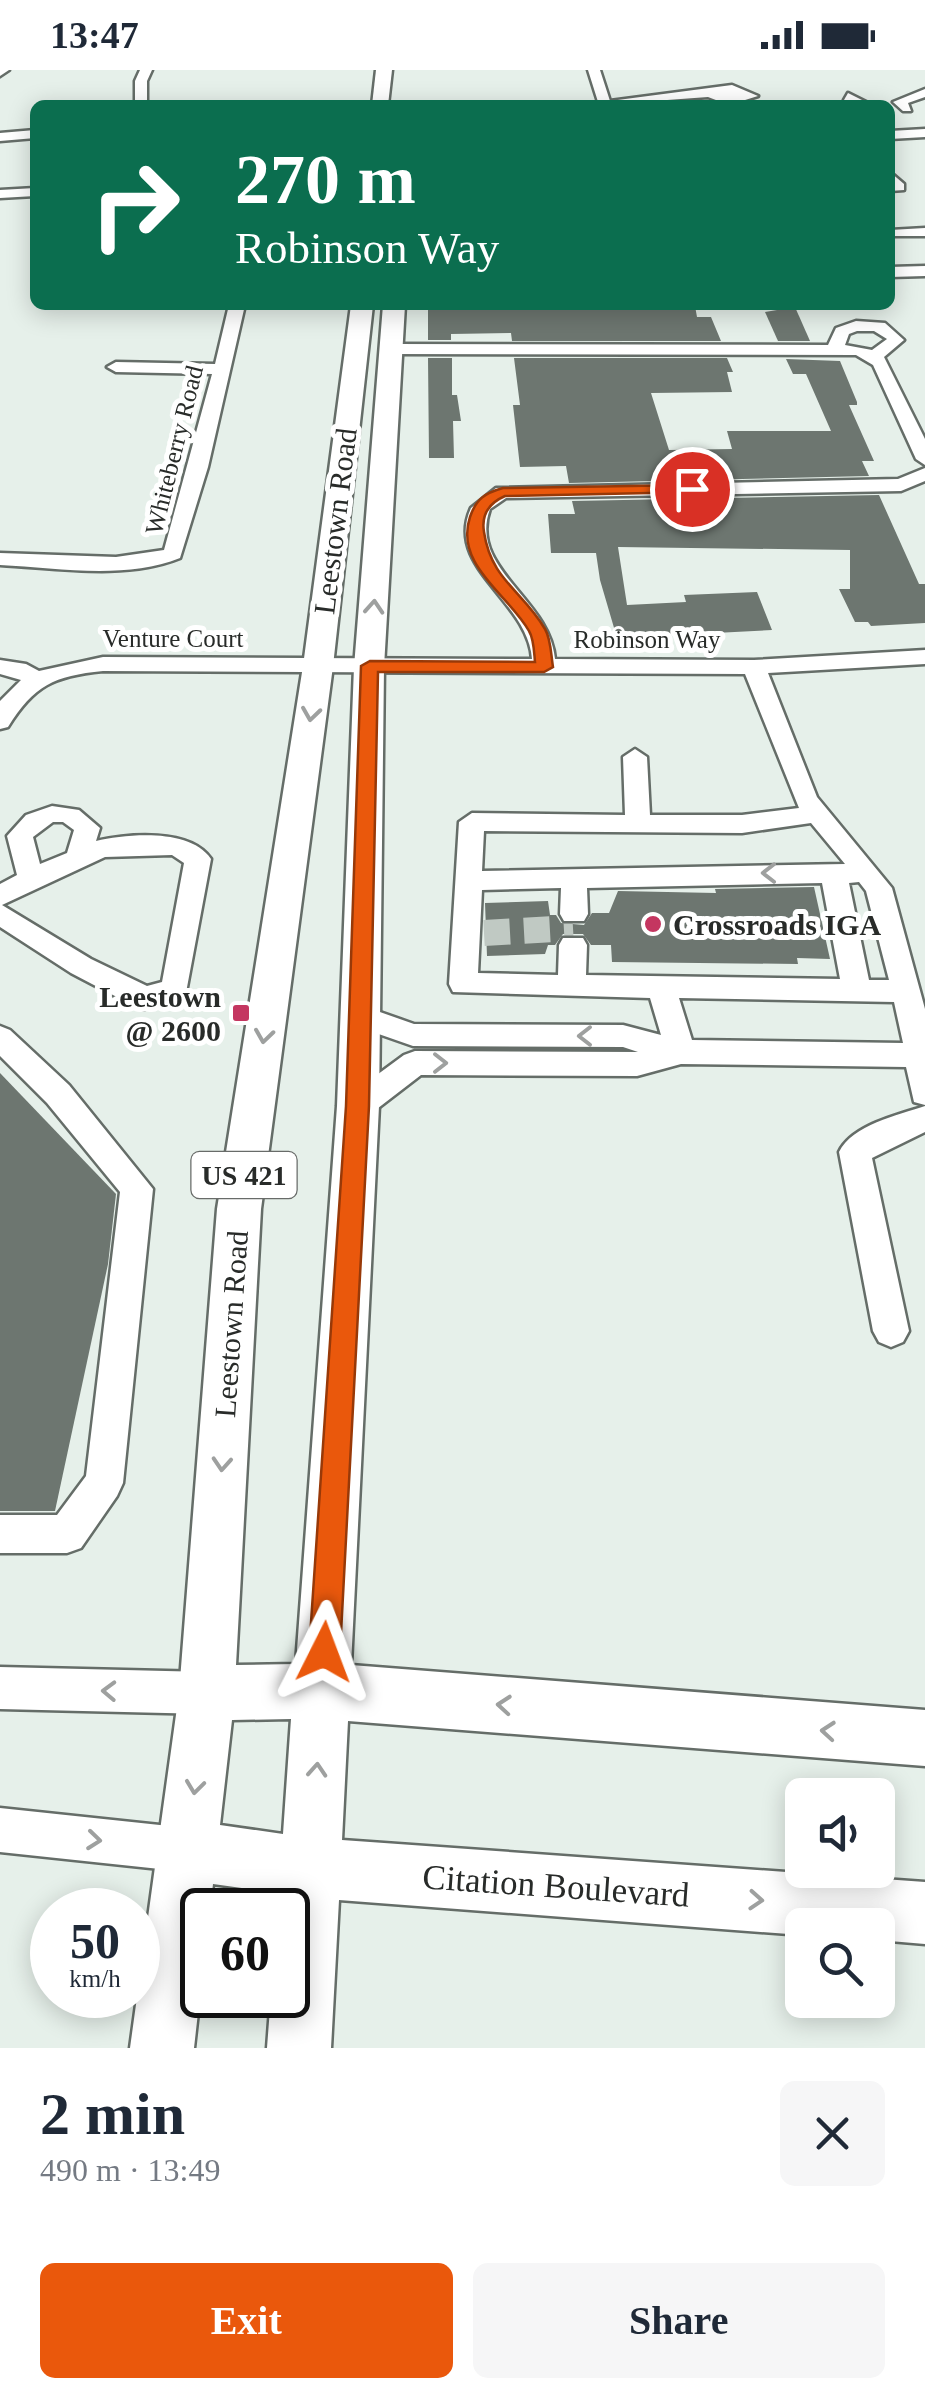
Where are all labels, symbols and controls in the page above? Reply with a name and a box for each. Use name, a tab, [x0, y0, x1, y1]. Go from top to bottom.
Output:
text: 13:47	[50, 14, 139, 56]
icon: right	[70, 140, 200, 270]
text: 270 m	[235, 141, 416, 218]
text: Robinson Way	[235, 223, 499, 273]
street label: Whiteberry Road	[140, 362, 208, 537]
street label: Leestown Road	[307, 426, 363, 616]
pin	[650, 447, 735, 532]
icon: arrive	[665, 462, 720, 517]
one-way arrow	[363, 599, 384, 615]
street label: Venture Court	[103, 625, 244, 652]
street label: Robinson Way	[574, 626, 721, 653]
one-way arrow	[301, 706, 322, 723]
one-way arrow	[760, 862, 776, 884]
place label: Crossroads IGA	[673, 908, 881, 941]
marker: Crossroads IGA	[642, 913, 664, 935]
place label: Leestown @ 2600	[99, 980, 221, 1047]
marker: Leestown @ 2600	[230, 1002, 252, 1024]
one-way arrow	[577, 1025, 592, 1047]
one-way arrow	[254, 1028, 275, 1044]
one-way arrow	[434, 1052, 449, 1074]
road number: US 421	[192, 1152, 296, 1198]
street label: Leestown Road	[208, 1229, 254, 1419]
one-way arrow	[212, 1456, 233, 1472]
position arrow	[272, 1600, 376, 1704]
one-way arrow	[101, 1680, 117, 1701]
one-way arrow	[495, 1695, 511, 1717]
one-way arrow	[819, 1720, 835, 1742]
one-way arrow	[305, 1762, 327, 1778]
map controls	[785, 1778, 895, 2018]
button: sound	[785, 1778, 895, 1888]
one-way arrow	[185, 1780, 206, 1796]
one-way arrow	[86, 1829, 102, 1850]
street label: Citation Boulevard	[421, 1857, 691, 1915]
speed limit sign: 60	[180, 1888, 310, 2018]
one-way arrow	[749, 1889, 765, 1911]
button: search	[785, 1908, 895, 2018]
text: 50	[70, 1913, 120, 1969]
text: km/h	[69, 1965, 121, 1992]
text: 2 min	[40, 2081, 185, 2147]
button: close	[780, 2081, 885, 2186]
text: 490 m · 13:49	[40, 2152, 220, 2188]
button: Exit	[40, 2263, 453, 2378]
button: Share	[473, 2263, 885, 2378]

